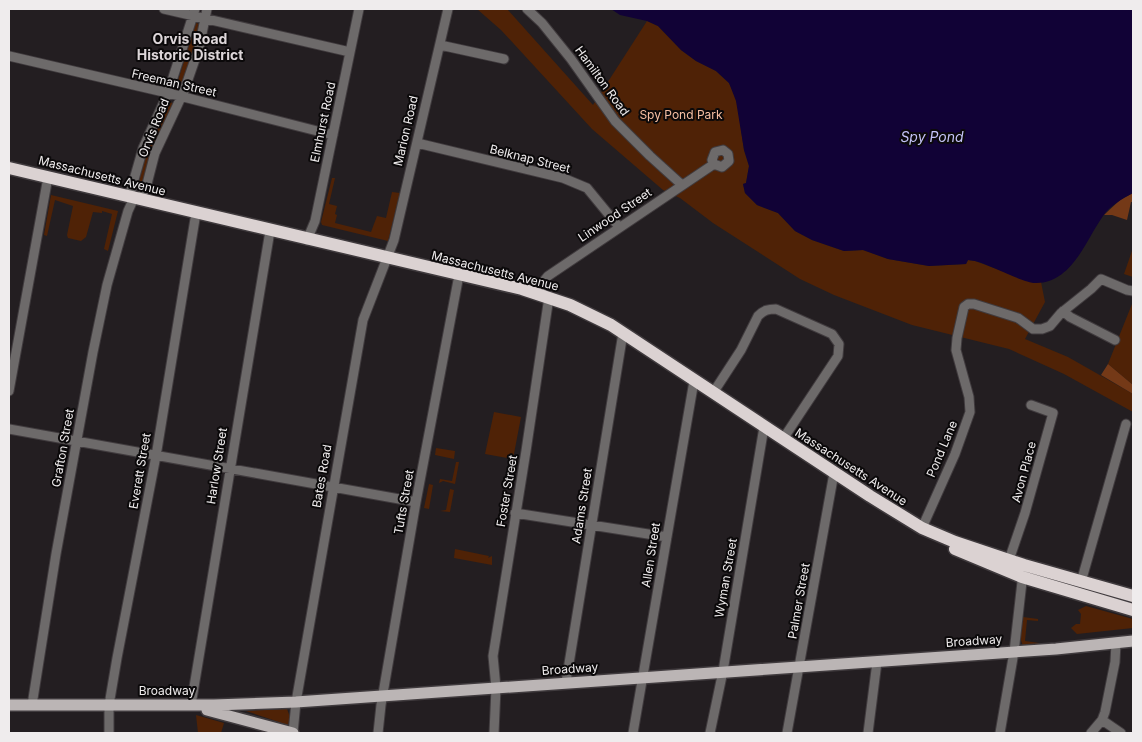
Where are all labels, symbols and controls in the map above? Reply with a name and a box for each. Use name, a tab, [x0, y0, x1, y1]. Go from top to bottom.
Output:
district label: Orvis Road Historic District	[137, 30, 243, 63]
street label: Hamilton Road	[572, 43, 633, 119]
street label: Freeman Street	[130, 65, 218, 100]
street label: Elmhurst Road	[307, 80, 338, 164]
street label: Marion Road	[390, 94, 421, 168]
street label: Orvis Road	[135, 96, 172, 159]
park label: Spy Pond Park	[639, 107, 723, 122]
water label: Spy Pond	[900, 128, 964, 145]
street label: Belknap Street	[488, 141, 572, 176]
street label: Massachusetts Avenue	[37, 152, 167, 199]
street label: Linwood Street	[575, 184, 654, 245]
street label: Massachusetts Avenue	[430, 247, 560, 294]
street label: Grafton Street	[48, 407, 77, 488]
street label: Pond Lane	[923, 418, 960, 479]
street label: Massachusetts Avenue	[792, 425, 910, 508]
street label: Harlow Street	[203, 427, 230, 505]
street label: Everett Street	[125, 432, 154, 510]
street label: Avon Place	[1008, 440, 1039, 504]
street label: Bates Road	[309, 443, 334, 509]
street label: Foster Street	[493, 454, 520, 528]
street label: Adams Street	[568, 467, 595, 545]
street label: Tufts Street	[390, 468, 417, 535]
street label: Allen Street	[638, 521, 663, 588]
street label: Wyman Street	[711, 537, 740, 619]
street label: Palmer Street	[784, 562, 813, 640]
street label: Broadway	[945, 631, 1003, 650]
street label: Broadway	[541, 659, 599, 678]
street label: Broadway	[139, 683, 196, 698]

